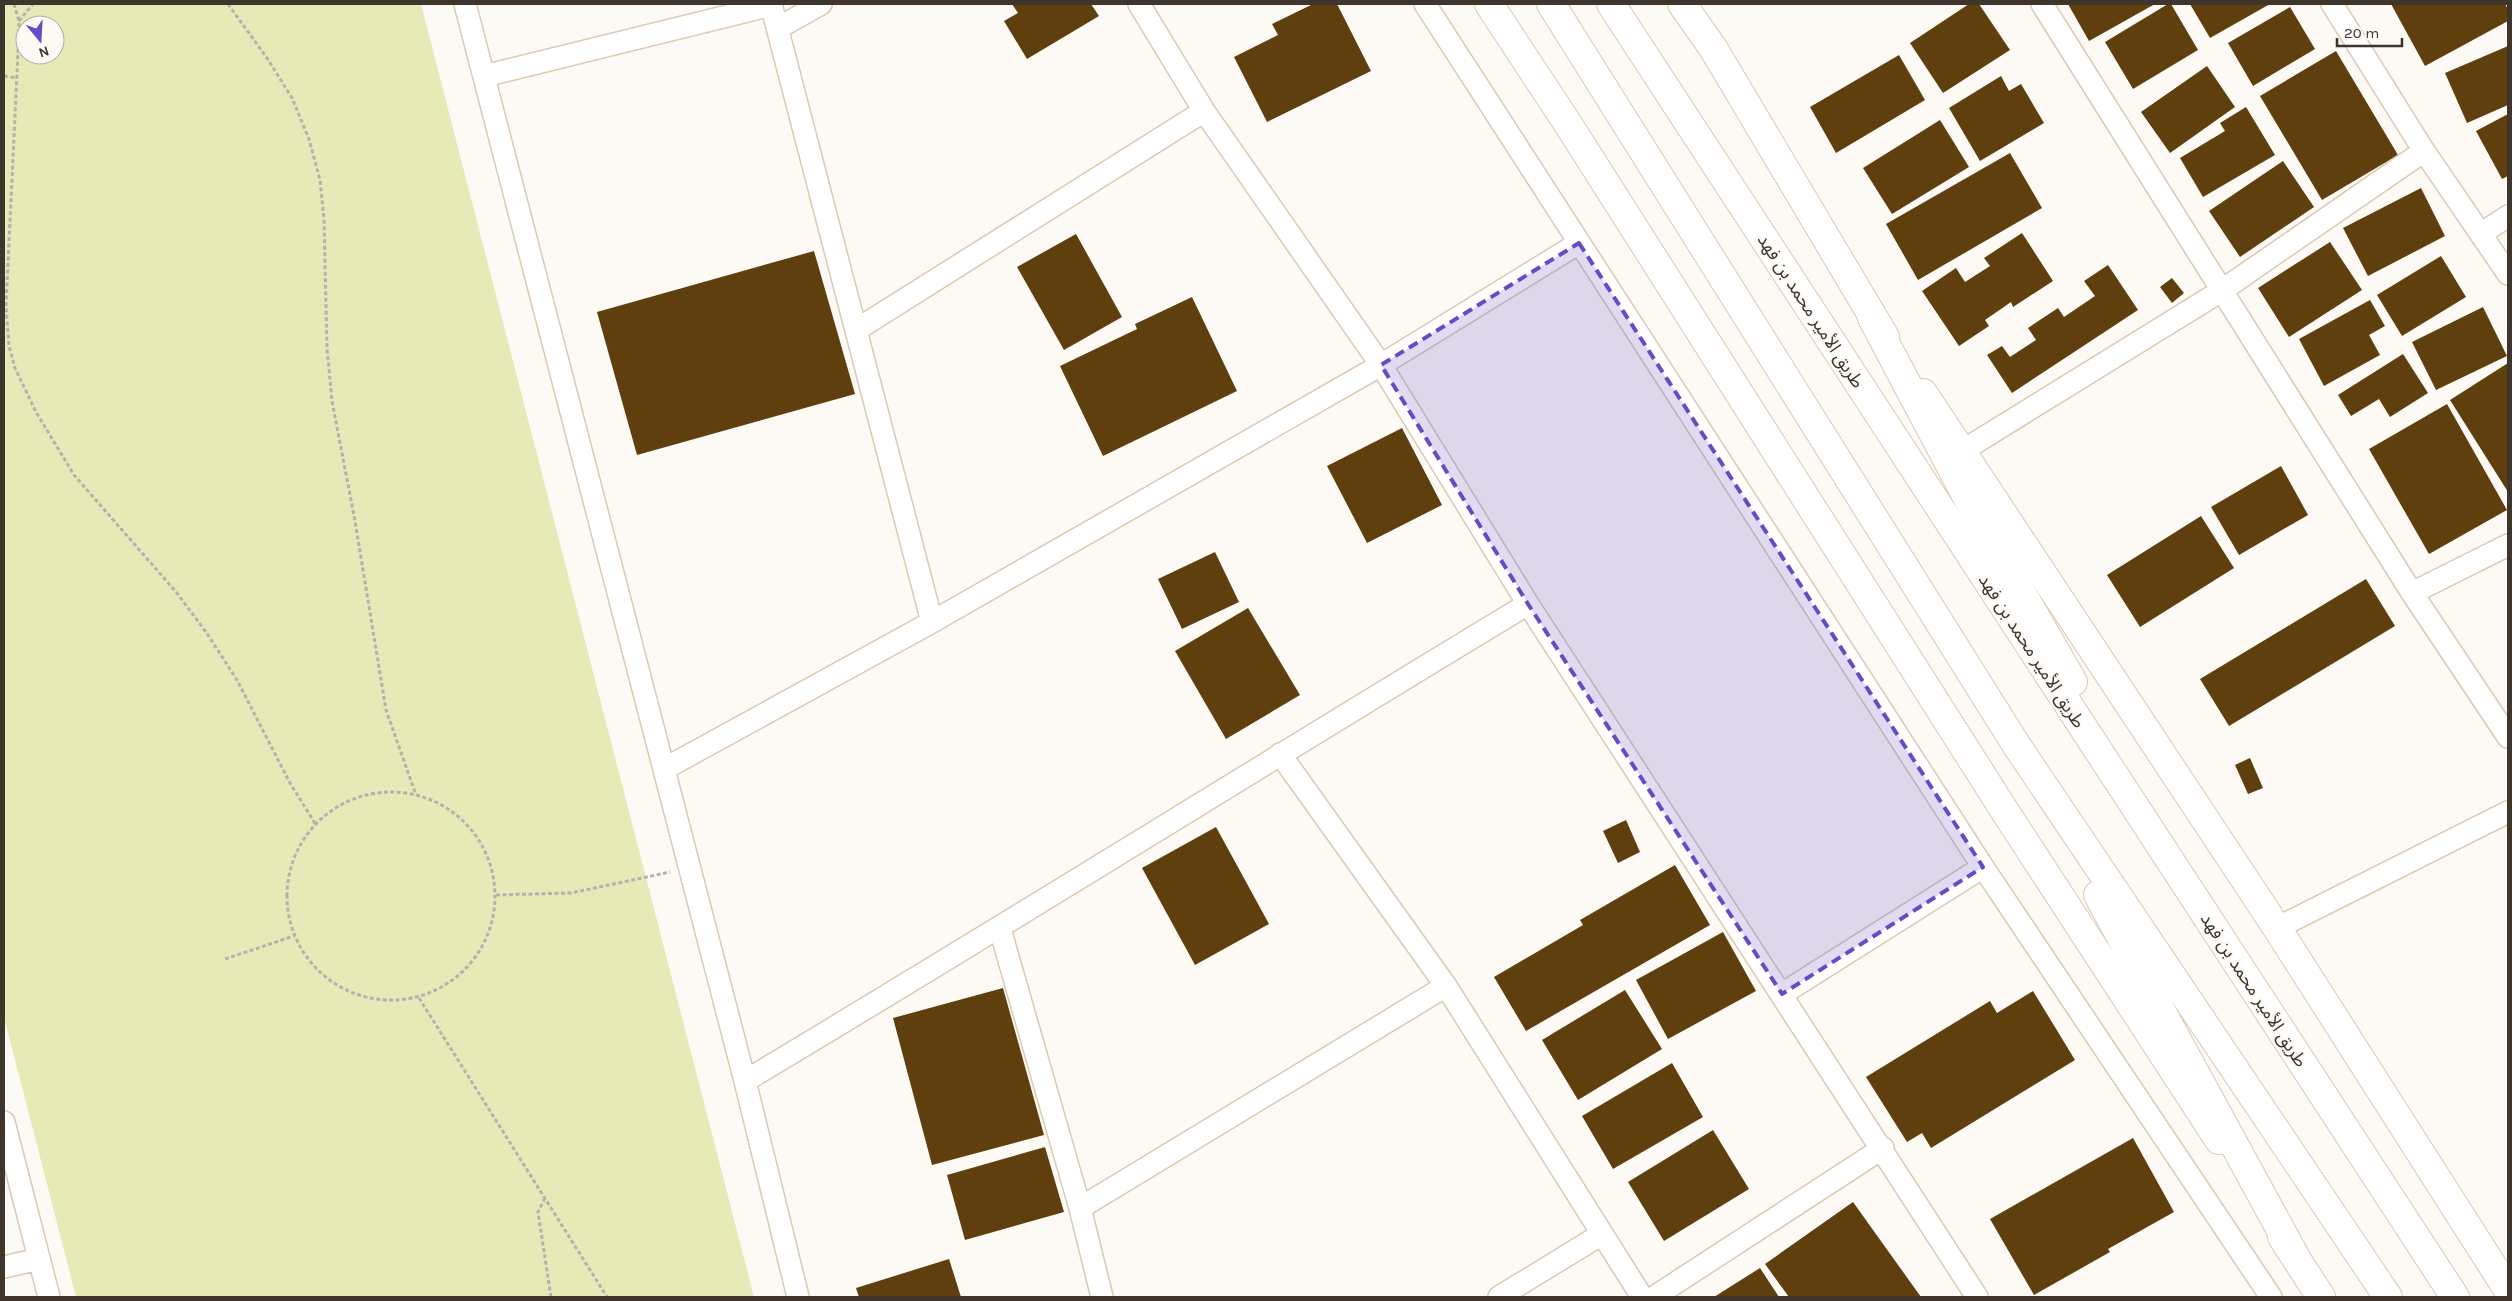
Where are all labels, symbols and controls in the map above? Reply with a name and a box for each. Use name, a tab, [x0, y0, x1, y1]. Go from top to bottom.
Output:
north arrow	[15, 15, 65, 65]
scale bar	[2337, 15, 2402, 47]
text: 20 m	[2344, 24, 2379, 42]
text: N	[36, 42, 51, 62]
street label: طريق الأمير محمد بن فهد	[1753, 230, 1869, 392]
street label: طريق الأمير محمد بن فهد	[1974, 570, 2090, 732]
street label: طريق الأمير محمد بن فهد	[2196, 909, 2312, 1071]

